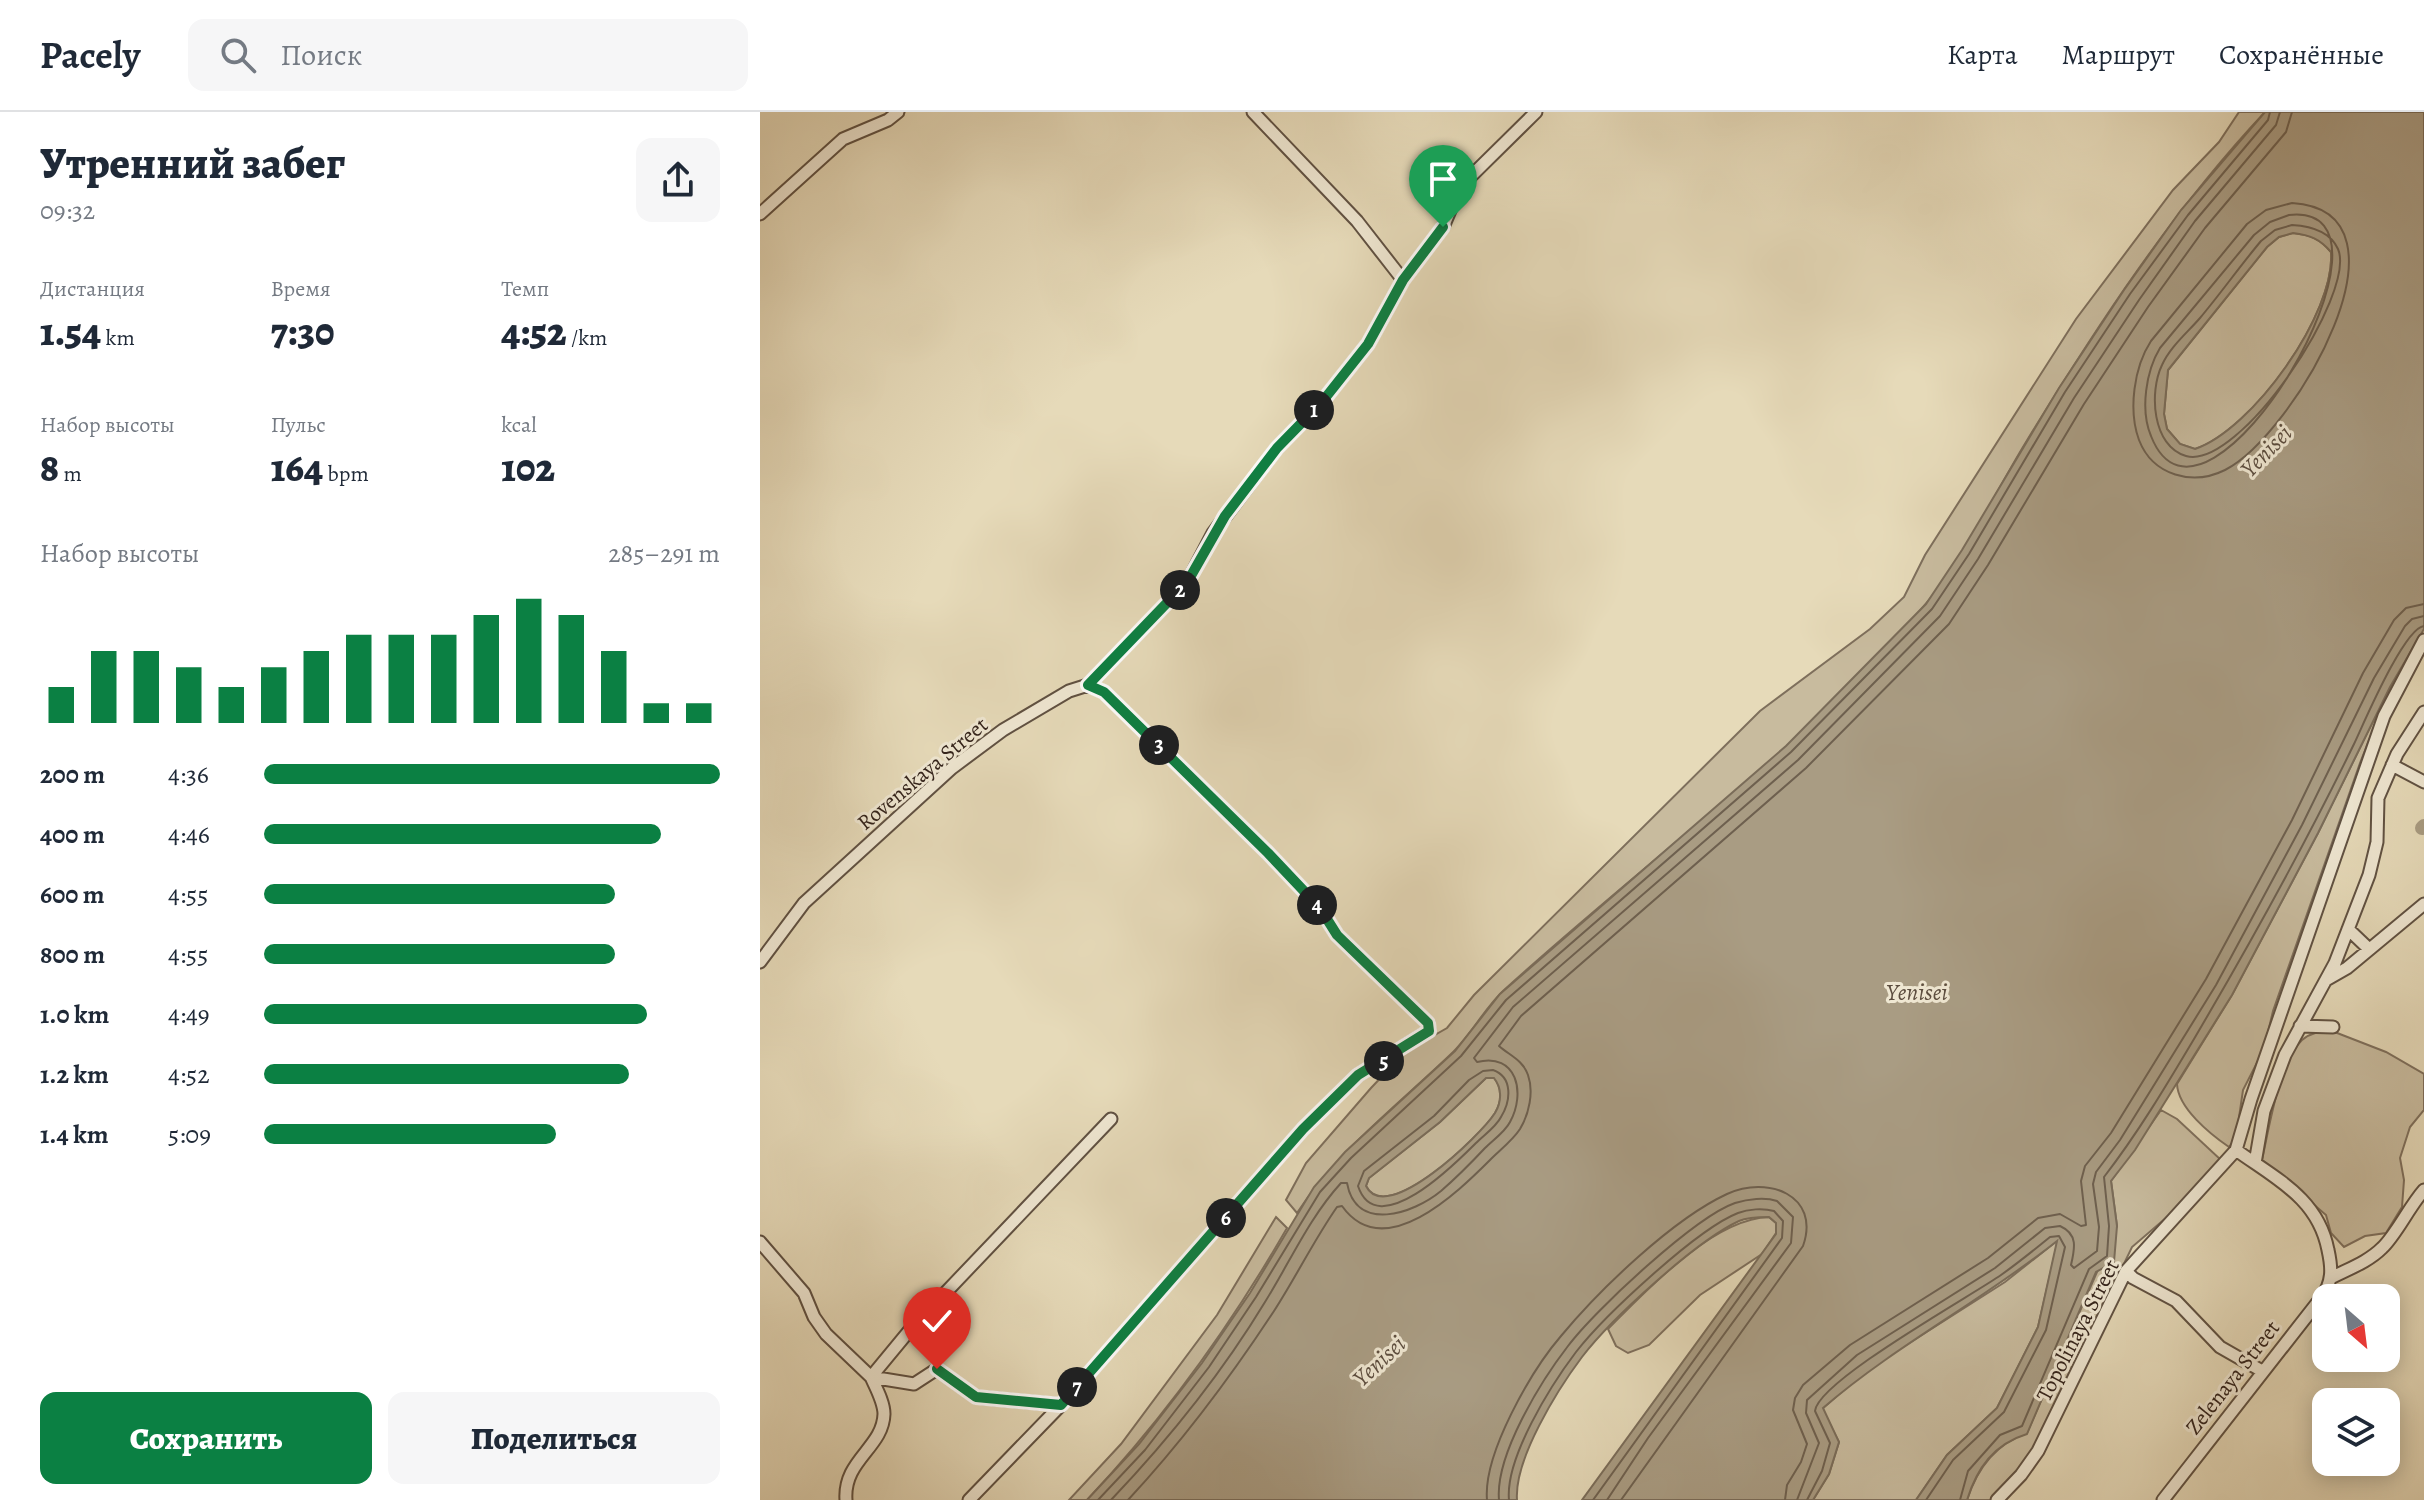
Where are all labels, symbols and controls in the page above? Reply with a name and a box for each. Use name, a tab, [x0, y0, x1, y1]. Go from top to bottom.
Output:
search box	[188, 19, 748, 91]
text: Pacely	[40, 29, 140, 81]
icon: search	[216, 33, 260, 77]
text: Поиск	[280, 35, 362, 75]
text: Карта	[1947, 36, 2018, 74]
text: Маршрут	[2062, 36, 2175, 74]
text: Сохранённые	[2219, 36, 2384, 74]
text: Утренний забег	[40, 133, 345, 193]
button: share	[636, 138, 720, 222]
pin	[1409, 145, 1477, 227]
icon: arrive	[1421, 157, 1465, 201]
text: 09:32	[40, 193, 95, 228]
text: Дистанция	[40, 274, 145, 304]
text: Время	[271, 274, 331, 304]
text: Темп	[501, 274, 549, 304]
text: 1.54	[40, 304, 101, 359]
text: 7:30	[271, 304, 334, 359]
text: 4:52	[501, 304, 567, 359]
text: km	[101, 323, 135, 353]
text: /km	[567, 323, 607, 353]
pin: 1	[1294, 390, 1334, 430]
text: 1	[1310, 395, 1318, 425]
text: Набор высоты	[40, 410, 175, 440]
text: Пульс	[271, 410, 326, 440]
text: kcal	[501, 410, 537, 440]
water label: Yenisei	[2233, 418, 2299, 484]
text: 8	[40, 440, 59, 495]
text: 164	[271, 440, 323, 495]
text: 102	[501, 440, 555, 495]
text: m	[59, 459, 82, 489]
text: bpm	[323, 459, 369, 489]
text: Набор высоты	[40, 536, 199, 571]
text: 285–291 m	[608, 536, 720, 571]
pin: 2	[1160, 570, 1200, 610]
text: 2	[1175, 575, 1185, 605]
street label: Rovenskaya Street	[851, 710, 994, 837]
pin: 3	[1139, 725, 1179, 765]
text: 3	[1154, 730, 1164, 760]
text: 200 m	[40, 757, 105, 792]
text: 4:36	[168, 757, 209, 792]
text: 400 m	[40, 817, 105, 852]
text: 4:46	[168, 817, 210, 852]
text: 600 m	[40, 877, 105, 912]
text: 4:55	[168, 877, 208, 912]
pin: 4	[1297, 885, 1337, 925]
text: 4	[1312, 890, 1322, 920]
text: 800 m	[40, 937, 105, 972]
text: 4:55	[168, 937, 208, 972]
water label: Yenisei	[1886, 976, 1948, 1008]
text: 1.0 km	[40, 997, 109, 1032]
text: 4:49	[168, 997, 210, 1032]
pin: 5	[1364, 1041, 1404, 1081]
text: 5	[1379, 1046, 1389, 1076]
text: 1.2 km	[40, 1057, 109, 1092]
text: 4:52	[168, 1057, 210, 1092]
text: 1.4 km	[40, 1117, 108, 1152]
text: 5:09	[168, 1117, 211, 1152]
pin: 6	[1206, 1198, 1246, 1238]
text: 6	[1221, 1203, 1231, 1233]
street label: Topolinaya Street	[2029, 1254, 2127, 1407]
north arrow	[2312, 1284, 2400, 1372]
map controls	[2312, 1284, 2400, 1476]
pin	[903, 1287, 971, 1369]
icon: check	[915, 1299, 959, 1343]
street label: Zelenaya Street	[2179, 1314, 2287, 1441]
water label: Yenisei	[1346, 1328, 1412, 1394]
pin: 7	[1057, 1367, 1097, 1407]
text: 7	[1072, 1372, 1082, 1402]
button: layers	[2312, 1388, 2400, 1476]
button: Сохранить	[40, 1392, 372, 1484]
button: Поделиться	[388, 1392, 720, 1484]

